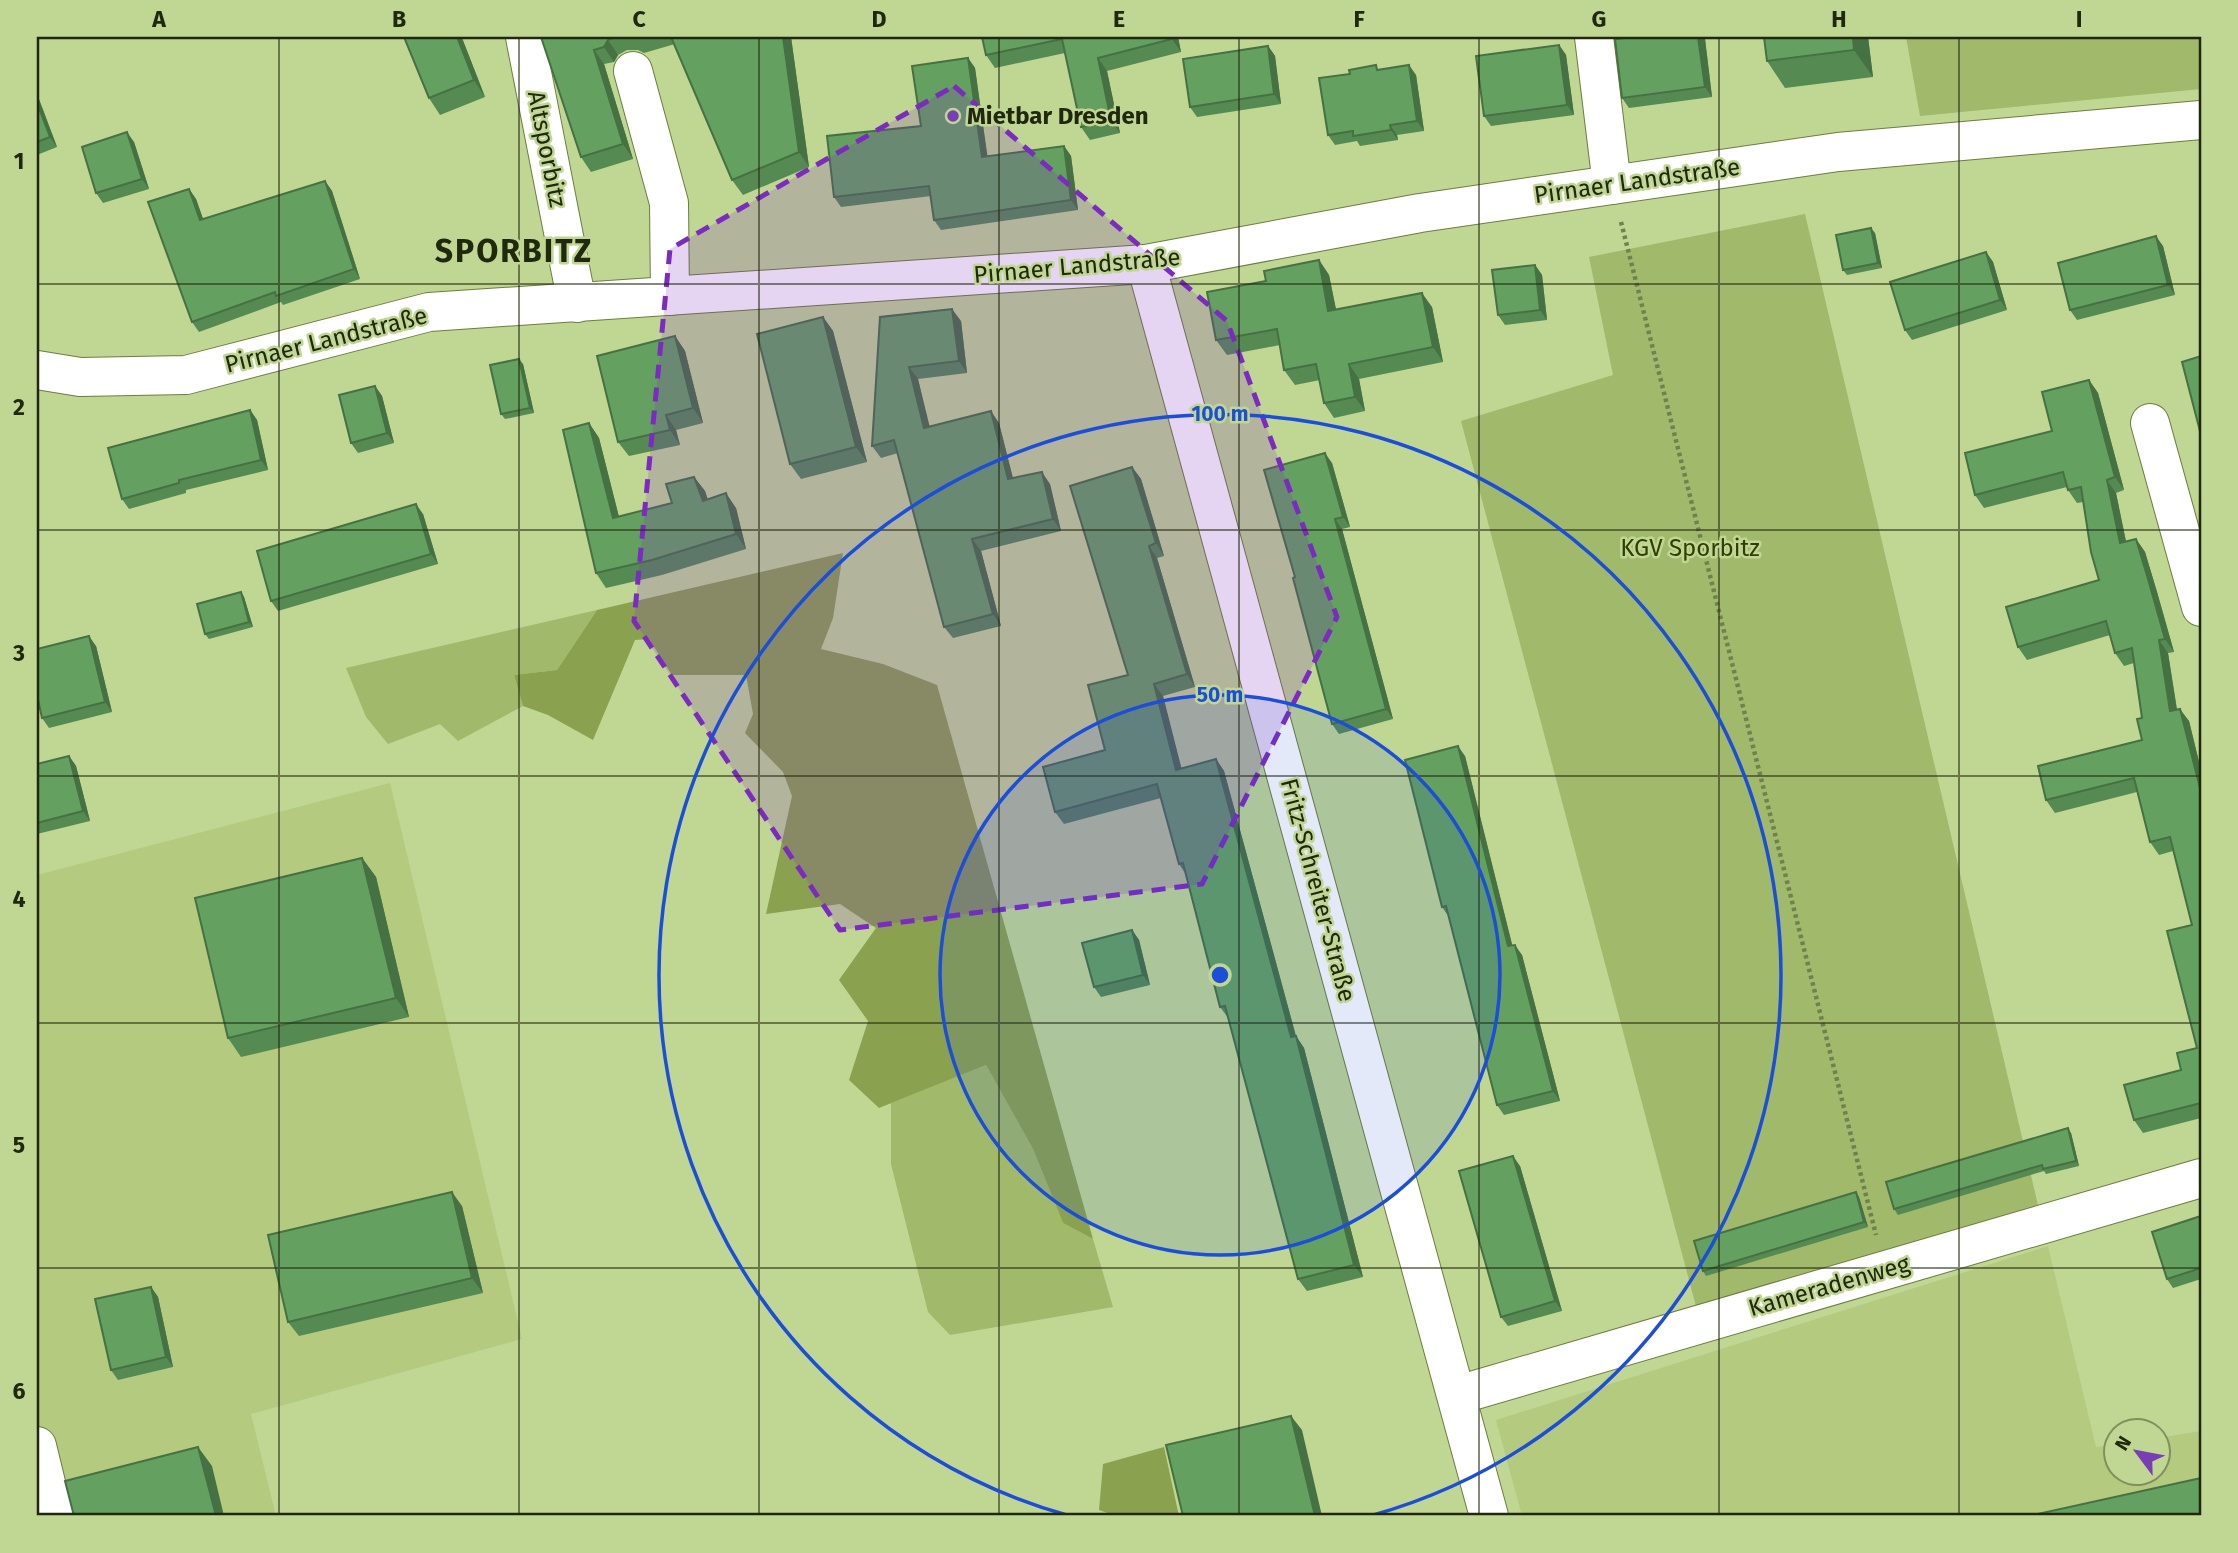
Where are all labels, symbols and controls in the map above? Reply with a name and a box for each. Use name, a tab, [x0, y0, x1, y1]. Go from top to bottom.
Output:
text: A	[151, 5, 166, 33]
text: B	[392, 5, 406, 33]
text: C	[632, 5, 646, 33]
text: D	[872, 5, 887, 33]
text: E	[1113, 5, 1125, 33]
text: F	[1353, 5, 1365, 33]
text: G	[1592, 5, 1606, 33]
text: H	[1831, 5, 1847, 33]
text: I	[2076, 5, 2082, 33]
street label: Altsporbitz	[522, 88, 572, 210]
place label: Mietbar Dresden	[967, 102, 1149, 130]
marker: Mietbar Dresden	[945, 108, 961, 124]
text: 1	[14, 147, 24, 175]
street label: Pirnaer Landstraße	[1532, 153, 1742, 209]
district label: SPORBITZ	[435, 232, 593, 270]
street label: Pirnaer Landstraße	[972, 243, 1182, 289]
street label: Pirnaer Landstraße	[222, 301, 430, 379]
text: 2	[13, 393, 25, 421]
text: 100 m	[1191, 401, 1249, 427]
park label: KGV Sporbitz	[1620, 534, 1760, 562]
text: 3	[12, 639, 25, 667]
text: 50 m	[1197, 682, 1243, 708]
street label: Fritz-Schreiter-Straße	[1275, 775, 1361, 1005]
text: 4	[13, 885, 26, 913]
centre of rings	[1208, 963, 1232, 987]
text: 5	[13, 1131, 25, 1159]
street label: Kameradenweg	[1745, 1249, 1913, 1322]
text: 6	[13, 1377, 26, 1405]
north arrow	[2102, 1416, 2172, 1486]
text: N	[2110, 1432, 2136, 1455]

